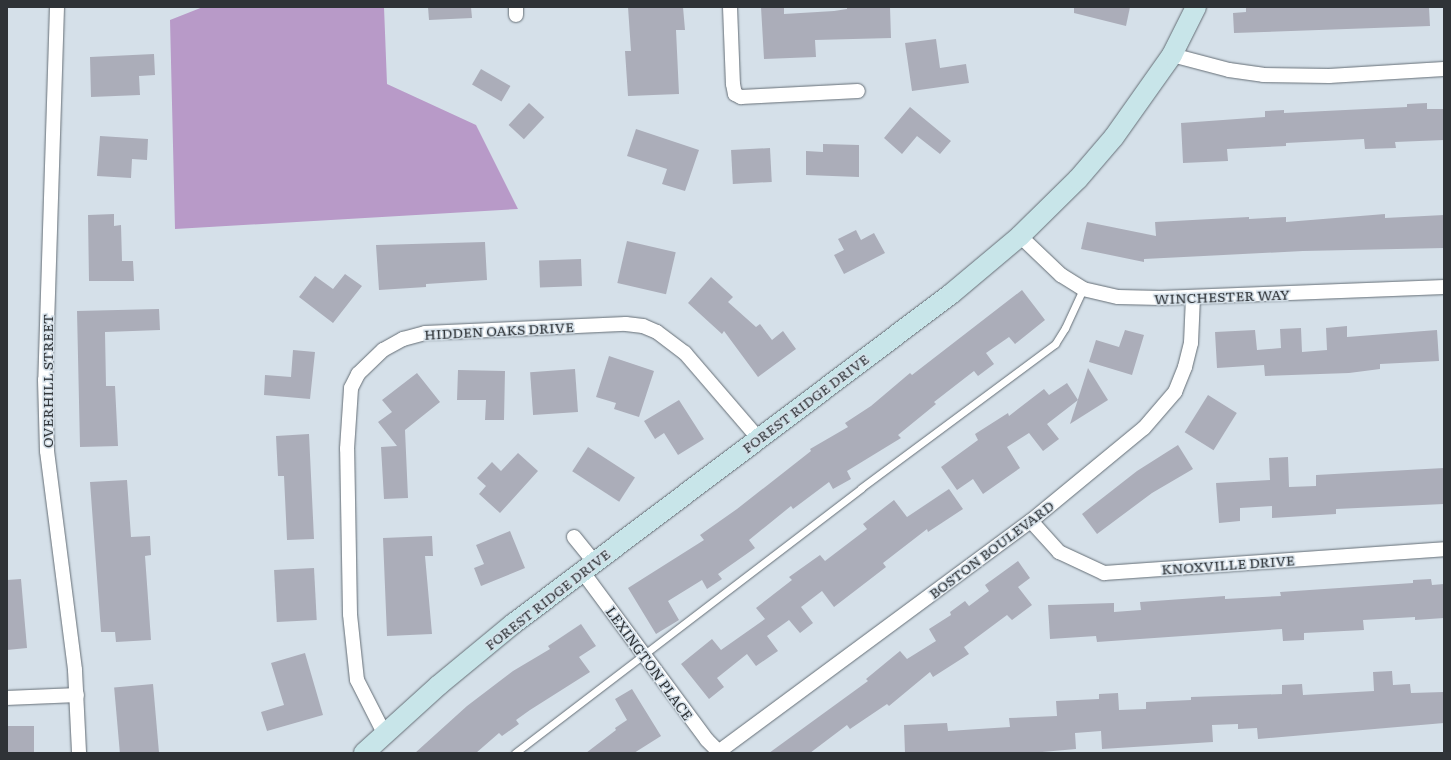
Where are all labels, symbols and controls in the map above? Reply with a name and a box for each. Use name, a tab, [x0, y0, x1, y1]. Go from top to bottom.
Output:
street label: WINCHESTER WAY	[1154, 285, 1290, 307]
street label: OVERHILL STREET	[39, 314, 55, 448]
street label: HIDDEN OAKS DRIVE	[424, 318, 574, 342]
street label: FOREST RIDGE DRIVE	[738, 350, 872, 456]
street label: BOSTON BOULEVARD	[925, 497, 1057, 601]
street label: FOREST RIDGE DRIVE	[481, 545, 613, 653]
street label: KNOXVILLE DRIVE	[1161, 551, 1295, 577]
street label: LEXINGTON PLACE	[603, 603, 697, 723]

